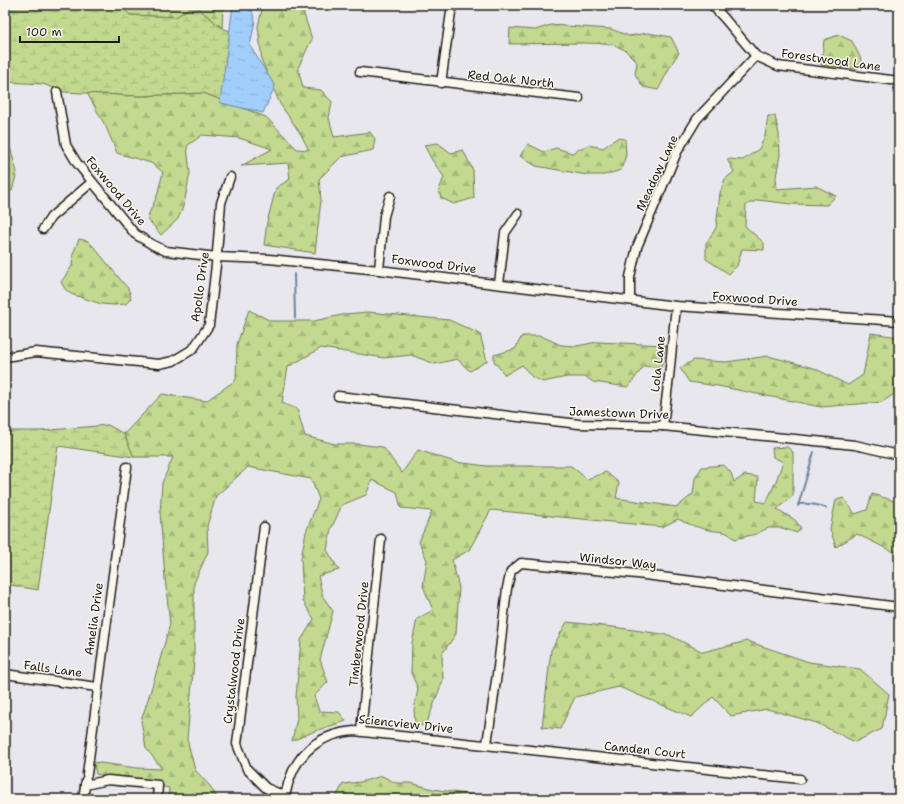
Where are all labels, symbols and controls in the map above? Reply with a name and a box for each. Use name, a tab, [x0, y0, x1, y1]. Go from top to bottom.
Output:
scale bar	[20, 18, 119, 44]
text: 100 m	[26, 24, 62, 40]
street label: Forestwood Lane	[780, 45, 882, 75]
street label: Red Oak North	[467, 66, 555, 92]
street label: Meadow Lane	[632, 132, 682, 214]
street label: Foxwood Drive	[82, 153, 150, 229]
street label: Apollo Drive	[187, 251, 213, 323]
street label: Foxwood Drive	[390, 251, 478, 277]
street label: Foxwood Drive	[712, 288, 799, 310]
street label: Lola Lane	[647, 335, 669, 393]
street label: Jamestown Drive	[569, 403, 670, 423]
street label: Windsor Way	[579, 549, 657, 573]
street label: Timberwood Drive	[346, 580, 373, 688]
street label: Amelia Drive	[81, 581, 107, 656]
street label: Crystalwood Drive	[220, 617, 248, 725]
street label: Falls Lane	[23, 657, 83, 681]
street label: Sciencview Drive	[358, 711, 454, 737]
street label: Camden Court	[603, 738, 687, 762]

